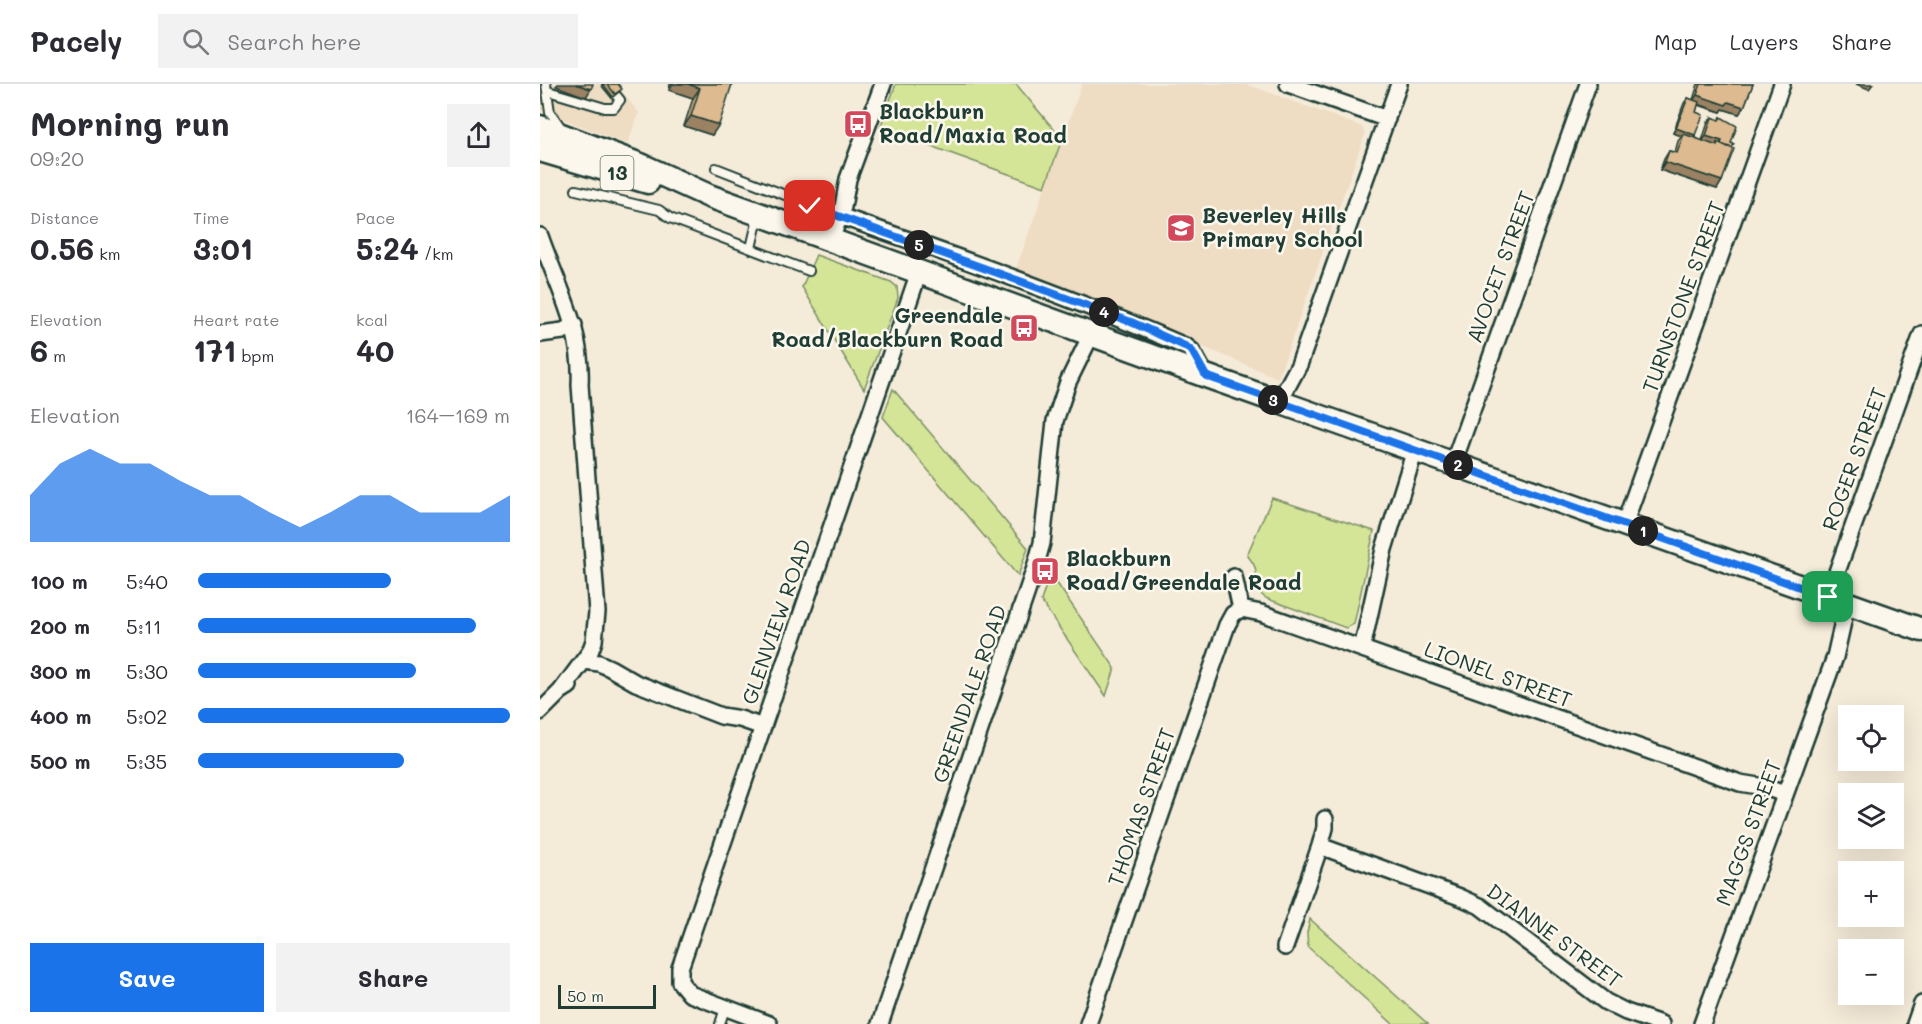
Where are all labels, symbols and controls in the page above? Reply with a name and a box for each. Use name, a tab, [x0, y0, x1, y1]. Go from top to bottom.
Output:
search box	[158, 14, 578, 68]
text: Pacely	[30, 23, 122, 59]
icon: search	[179, 25, 212, 58]
text: Search here	[227, 27, 361, 56]
text: Map	[1654, 28, 1697, 55]
text: Layers	[1730, 28, 1799, 55]
text: Share	[1832, 28, 1892, 55]
place label: Blackburn Road/Maxia Road	[879, 97, 1067, 148]
text: Morning run	[30, 101, 230, 144]
button: share	[447, 104, 510, 167]
bus stop icon: Blackburn Road/Maxia Road	[842, 108, 874, 140]
text: 09:20	[30, 145, 84, 171]
road number: 13	[600, 156, 634, 190]
pin	[784, 180, 835, 231]
street label: AVOCET STREET	[1460, 187, 1540, 346]
icon: check	[793, 189, 826, 222]
street label: TURNSTONE STREET	[1635, 197, 1730, 396]
place label: Beverley Hills Primary School	[1202, 201, 1363, 253]
text: Distance	[30, 207, 99, 228]
text: Time	[193, 207, 229, 228]
text: Pace	[356, 207, 395, 228]
school or university icon: Beverley Hills Primary School	[1165, 212, 1197, 244]
text: 0.56	[30, 228, 94, 268]
text: 3:01	[193, 228, 253, 268]
text: 5:24	[356, 228, 419, 268]
pin: 5	[904, 230, 934, 260]
text: 5	[914, 234, 924, 255]
text: km	[94, 243, 121, 264]
text: /km	[419, 243, 454, 264]
pin: 4	[1089, 297, 1119, 327]
place label: Greendale Road/Blackburn Road	[771, 301, 1003, 352]
text: 4	[1099, 301, 1109, 322]
text: Elevation	[30, 309, 102, 330]
text: Heart rate	[193, 309, 279, 330]
text: kcal	[356, 309, 388, 330]
bus stop icon: Greendale Road/Blackburn Road	[1008, 312, 1040, 344]
text: 6	[30, 330, 48, 370]
text: 171	[193, 330, 236, 370]
text: 40	[356, 330, 394, 370]
text: m	[48, 345, 66, 366]
text: bpm	[236, 345, 274, 366]
street label: ROGER STREET	[1815, 383, 1892, 534]
pin: 3	[1258, 385, 1288, 415]
text: 3	[1268, 389, 1278, 410]
text: Elevation	[30, 402, 120, 428]
text: 164–169 m	[406, 402, 510, 428]
pin: 2	[1443, 450, 1473, 480]
text: 2	[1454, 454, 1462, 475]
pin: 1	[1628, 516, 1658, 546]
text: 1	[1639, 520, 1647, 541]
street label: GLENVIEW ROAD	[735, 535, 817, 708]
place label: Blackburn Road/Greendale Road	[1066, 544, 1301, 595]
bus stop icon: Blackburn Road/Greendale Road	[1029, 555, 1061, 587]
text: 100 m	[30, 568, 88, 594]
text: 5:40	[126, 568, 168, 594]
pin	[1802, 571, 1853, 622]
icon: arrive	[1811, 580, 1844, 613]
street label: GREENDALE ROAD	[925, 601, 1012, 786]
text: 200 m	[30, 613, 90, 639]
text: 5:11	[126, 613, 162, 639]
street label: LIONEL STREET	[1421, 634, 1576, 713]
text: 300 m	[30, 658, 91, 684]
text: 5:30	[126, 658, 168, 684]
text: 400 m	[30, 703, 91, 729]
text: 5:02	[126, 703, 167, 729]
map controls	[1838, 705, 1904, 1005]
button: locate	[1838, 705, 1904, 771]
street label: THOMAS STREET	[1101, 724, 1180, 889]
text: 500 m	[30, 748, 90, 774]
text: 5:35	[126, 748, 167, 774]
street label: MAGGS STREET	[1709, 756, 1787, 909]
button: layers	[1838, 783, 1904, 849]
button: +	[1838, 861, 1904, 927]
street label: DIANNE STREET	[1482, 877, 1628, 993]
button: −	[1838, 939, 1904, 1005]
button: Save	[30, 943, 264, 1012]
button: Share	[276, 943, 510, 1012]
scale bar	[558, 982, 656, 1010]
text: 50 m	[567, 985, 604, 1006]

